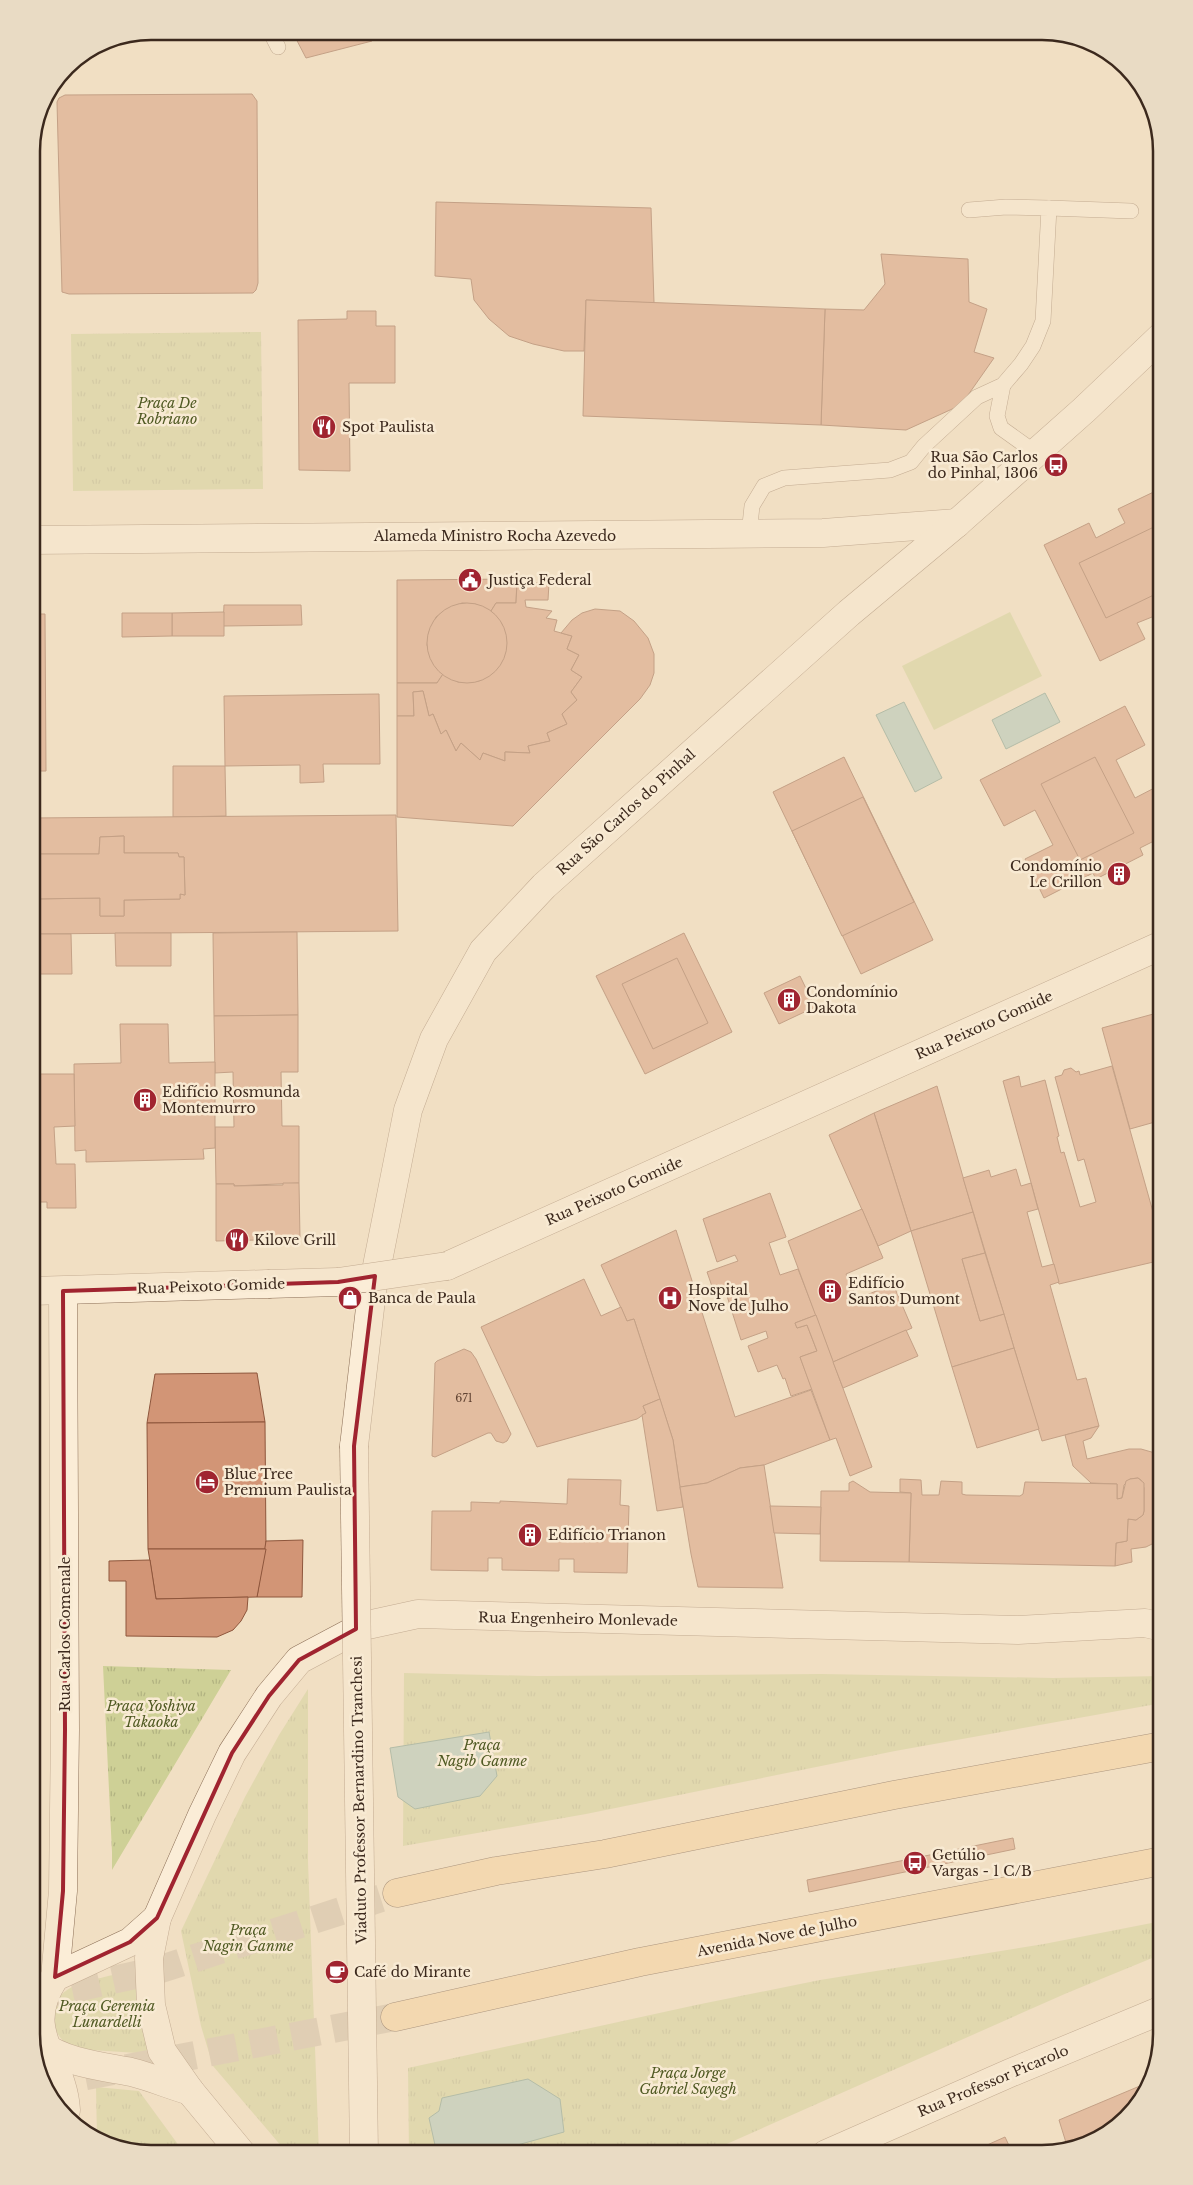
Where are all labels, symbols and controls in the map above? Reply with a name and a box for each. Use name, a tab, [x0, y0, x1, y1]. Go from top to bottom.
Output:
park label: Praça De Robriano	[136, 394, 197, 428]
restaurant icon: Spot Paulista	[311, 414, 337, 440]
place label: Spot Paulista	[342, 418, 434, 436]
place label: Rua São Carlos do Pinhal, 1306	[928, 448, 1038, 482]
bus stop icon: Rua São Carlos do Pinhal, 1306	[1043, 452, 1069, 478]
street label: Alameda Ministro Rocha Azevedo	[373, 527, 616, 545]
public building icon: Justiça Federal	[457, 567, 483, 593]
place label: Justiça Federal	[486, 571, 592, 589]
street label: Rua São Carlos do Pinhal	[553, 745, 699, 879]
place label: Condomínio Le Crillon	[1010, 857, 1102, 891]
building icon: Condomínio Le Crillon	[1106, 861, 1132, 887]
place label: Condomínio Dakota	[806, 983, 898, 1017]
building icon: Condomínio Dakota	[776, 987, 802, 1013]
street label: Rua Peixoto Gomide	[913, 987, 1055, 1063]
place label: Edifício Rosmunda Montemurro	[162, 1083, 300, 1117]
building icon: Edifício Rosmunda Montemurro	[132, 1087, 158, 1113]
street label: Rua Peixoto Gomide	[543, 1153, 685, 1229]
restaurant icon: Kilove Grill	[224, 1227, 250, 1253]
place label: Kilove Grill	[254, 1231, 337, 1249]
street label: Rua Peixoto Gomide	[136, 1274, 286, 1298]
place label: Edifício Santos Dumont	[848, 1274, 961, 1308]
building icon: Edifício Santos Dumont	[817, 1278, 843, 1304]
place label: Hospital Nove de Julho	[688, 1281, 789, 1315]
shop icon: Banca de Paula	[337, 1285, 363, 1311]
hospital icon: Hospital Nove de Julho	[657, 1285, 683, 1311]
place label: Banca de Paula	[368, 1289, 476, 1307]
house number: 671	[455, 1391, 473, 1405]
place label: Blue Tree Premium Paulista	[224, 1465, 352, 1499]
hotel icon: Blue Tree Premium Paulista	[194, 1469, 220, 1495]
building icon: Edifício Trianon	[517, 1522, 543, 1548]
place label: Edifício Trianon	[548, 1526, 666, 1544]
street label: Rua Carlos Comenale	[56, 1556, 74, 1712]
street label: Rua Engenheiro Monlevade	[478, 1608, 678, 1630]
street label: Viaduto Professor Bernardino Tranchesi	[347, 1655, 371, 1945]
park label: Praça Yoshiya Takaoka	[105, 1697, 196, 1731]
park label: Praça Nagib Ganme	[436, 1736, 527, 1770]
place label: Getúlio Vargas - 1 C/B	[931, 1846, 1032, 1880]
bus stop icon: Getúlio Vargas - 1 C/B	[902, 1850, 928, 1876]
street label: Avenida Nove de Julho	[695, 1912, 858, 1961]
park label: Praça Nagin Ganme	[202, 1921, 294, 1955]
cafe icon: Café do Mirante	[324, 1959, 350, 1985]
place label: Café do Mirante	[354, 1963, 471, 1981]
park label: Praça Geremia Lunardelli	[58, 1997, 155, 2031]
street label: Rua Professor Picarolo	[915, 2041, 1071, 2121]
park label: Praça Jorge Gabriel Sayegh	[639, 2064, 737, 2098]

